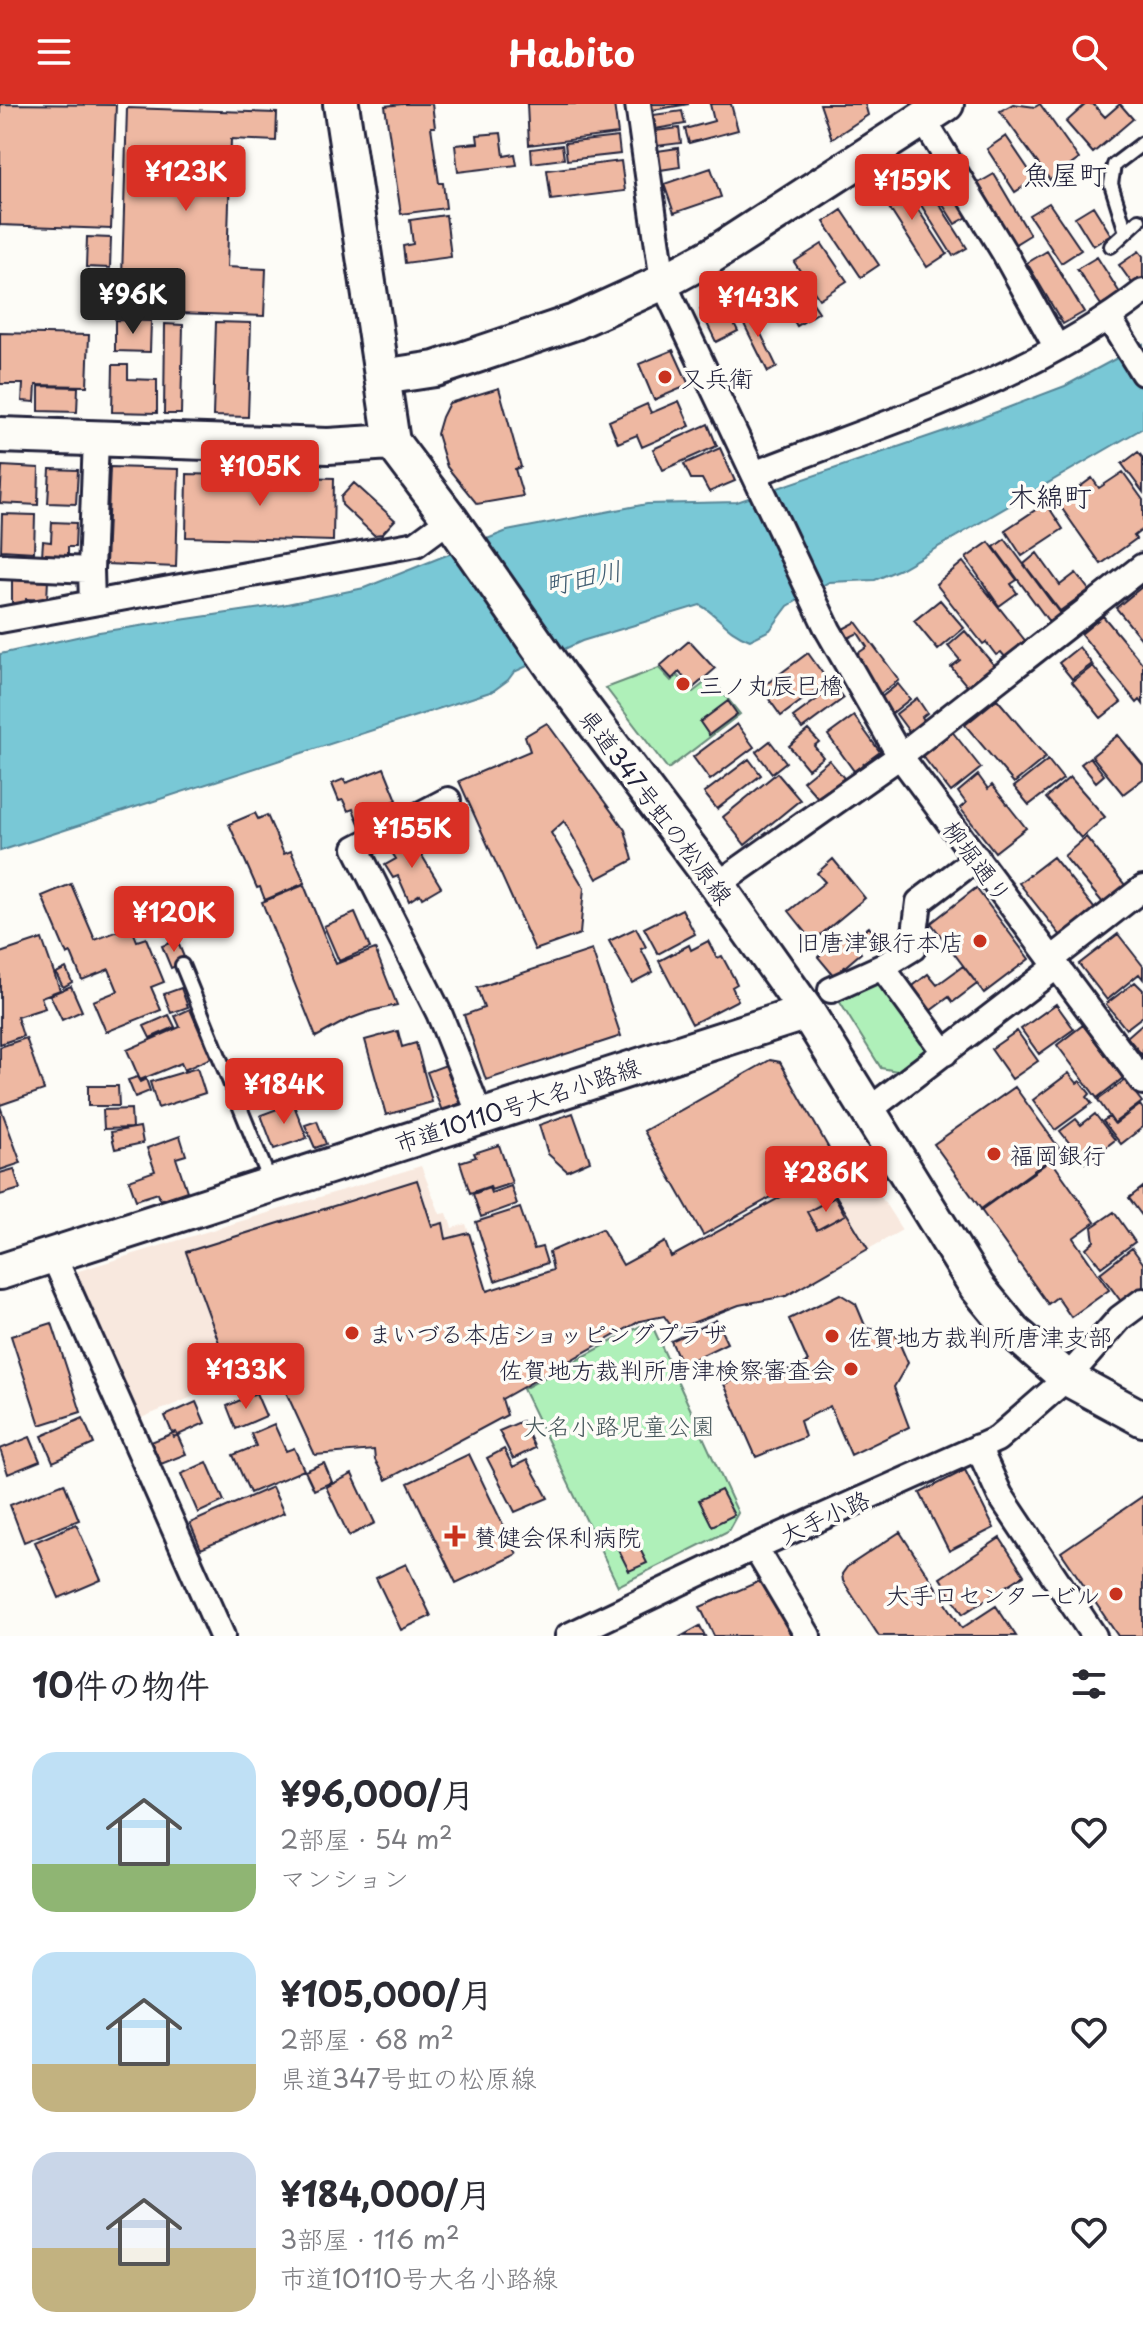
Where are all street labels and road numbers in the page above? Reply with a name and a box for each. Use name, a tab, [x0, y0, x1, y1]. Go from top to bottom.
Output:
street label: 県道347号虹の松原線	[571, 701, 743, 911]
street label: 柳堀通り	[935, 812, 1021, 910]
street label: 市道10110号大名小路線	[390, 1047, 644, 1161]
street label: 大手小路	[773, 1480, 875, 1552]

